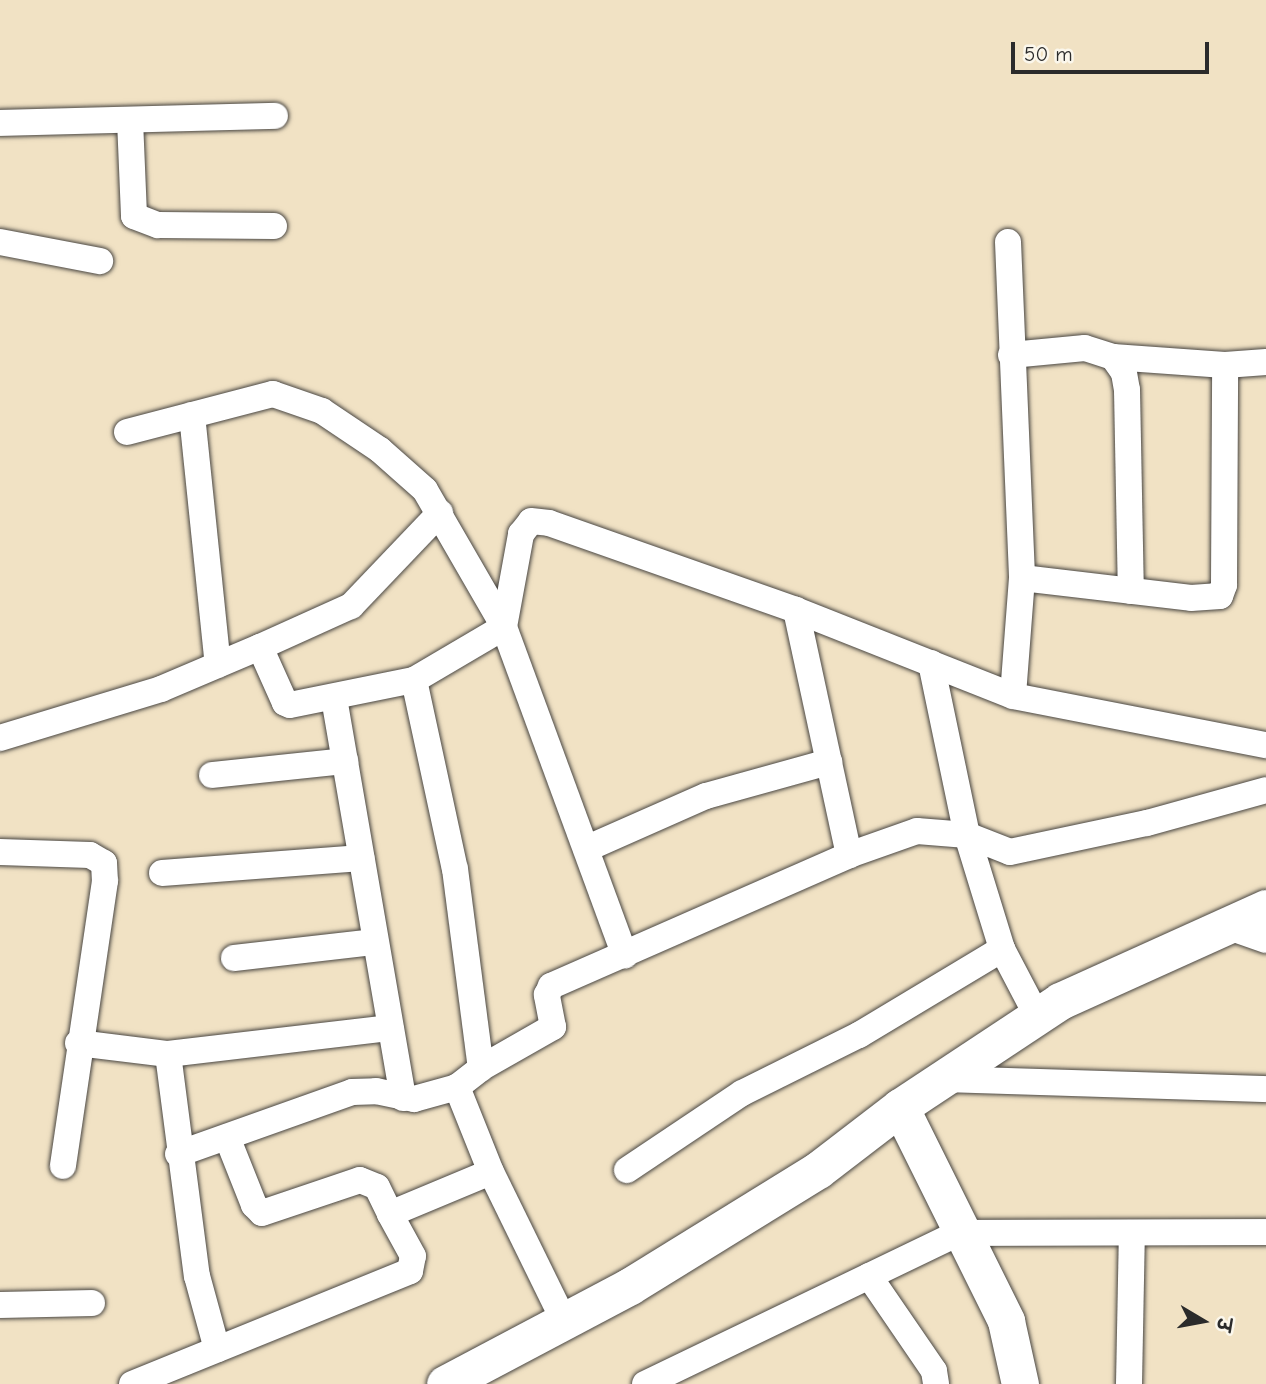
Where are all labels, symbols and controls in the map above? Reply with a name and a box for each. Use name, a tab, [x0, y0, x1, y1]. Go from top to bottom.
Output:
scale bar	[1014, 28, 1212, 72]
text: 50 m	[1024, 42, 1073, 66]
north arrow	[1168, 1286, 1238, 1356]
text: उ	[1212, 1317, 1236, 1333]

